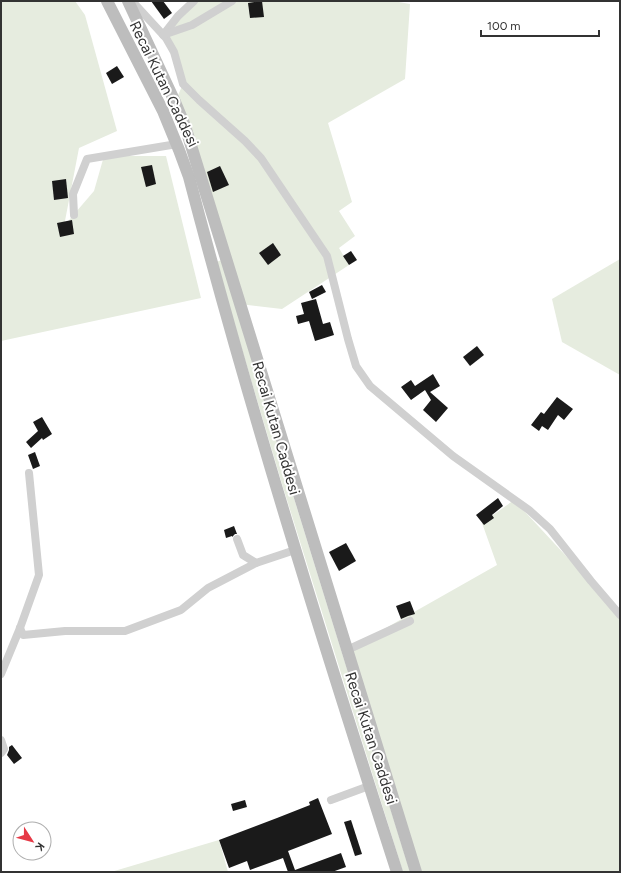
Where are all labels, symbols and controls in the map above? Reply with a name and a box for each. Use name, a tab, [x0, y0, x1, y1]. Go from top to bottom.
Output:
scale bar	[481, 12, 599, 38]
street label: Recai Kutan Caddesi	[126, 18, 202, 150]
text: 100 m	[487, 19, 521, 33]
street label: Recai Kutan Caddesi	[248, 359, 304, 497]
street label: Recai Kutan Caddesi	[341, 670, 401, 806]
north arrow	[12, 821, 52, 861]
text: K	[32, 840, 47, 854]

